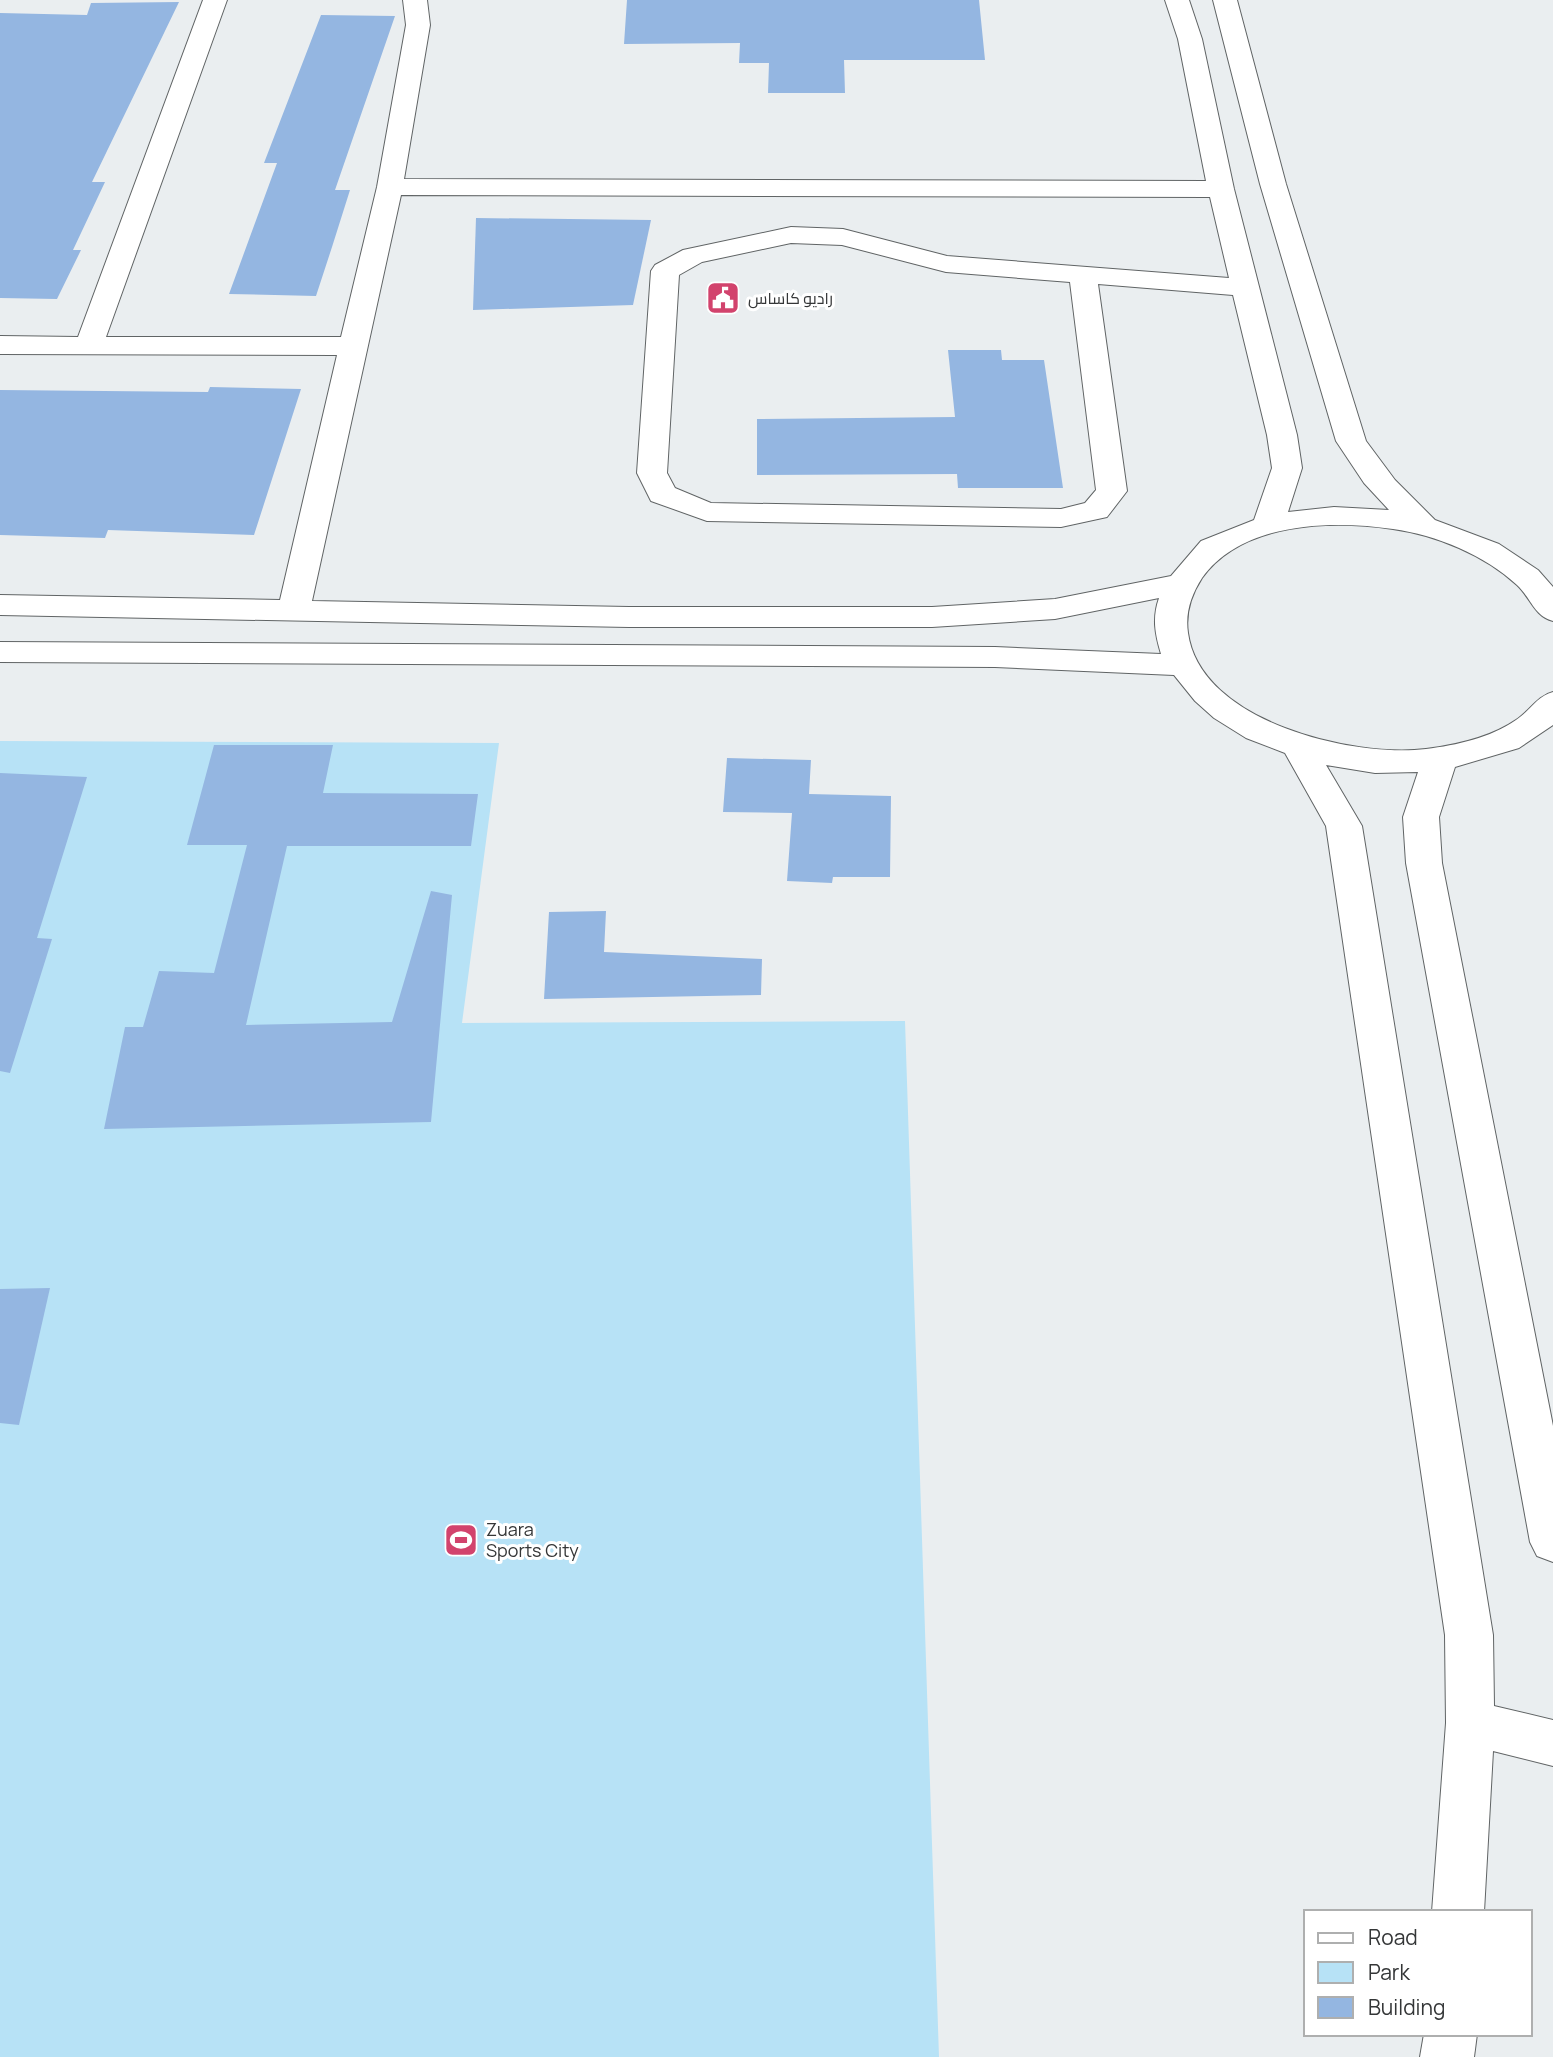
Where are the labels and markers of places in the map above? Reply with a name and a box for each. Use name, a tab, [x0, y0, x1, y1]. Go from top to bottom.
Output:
public building icon: راديو كاساس	[704, 279, 742, 317]
place label: راديو كاساس	[748, 287, 833, 309]
place label: Zuara Sports City	[486, 1517, 579, 1562]
sports icon: Zuara Sports City	[442, 1521, 480, 1559]

